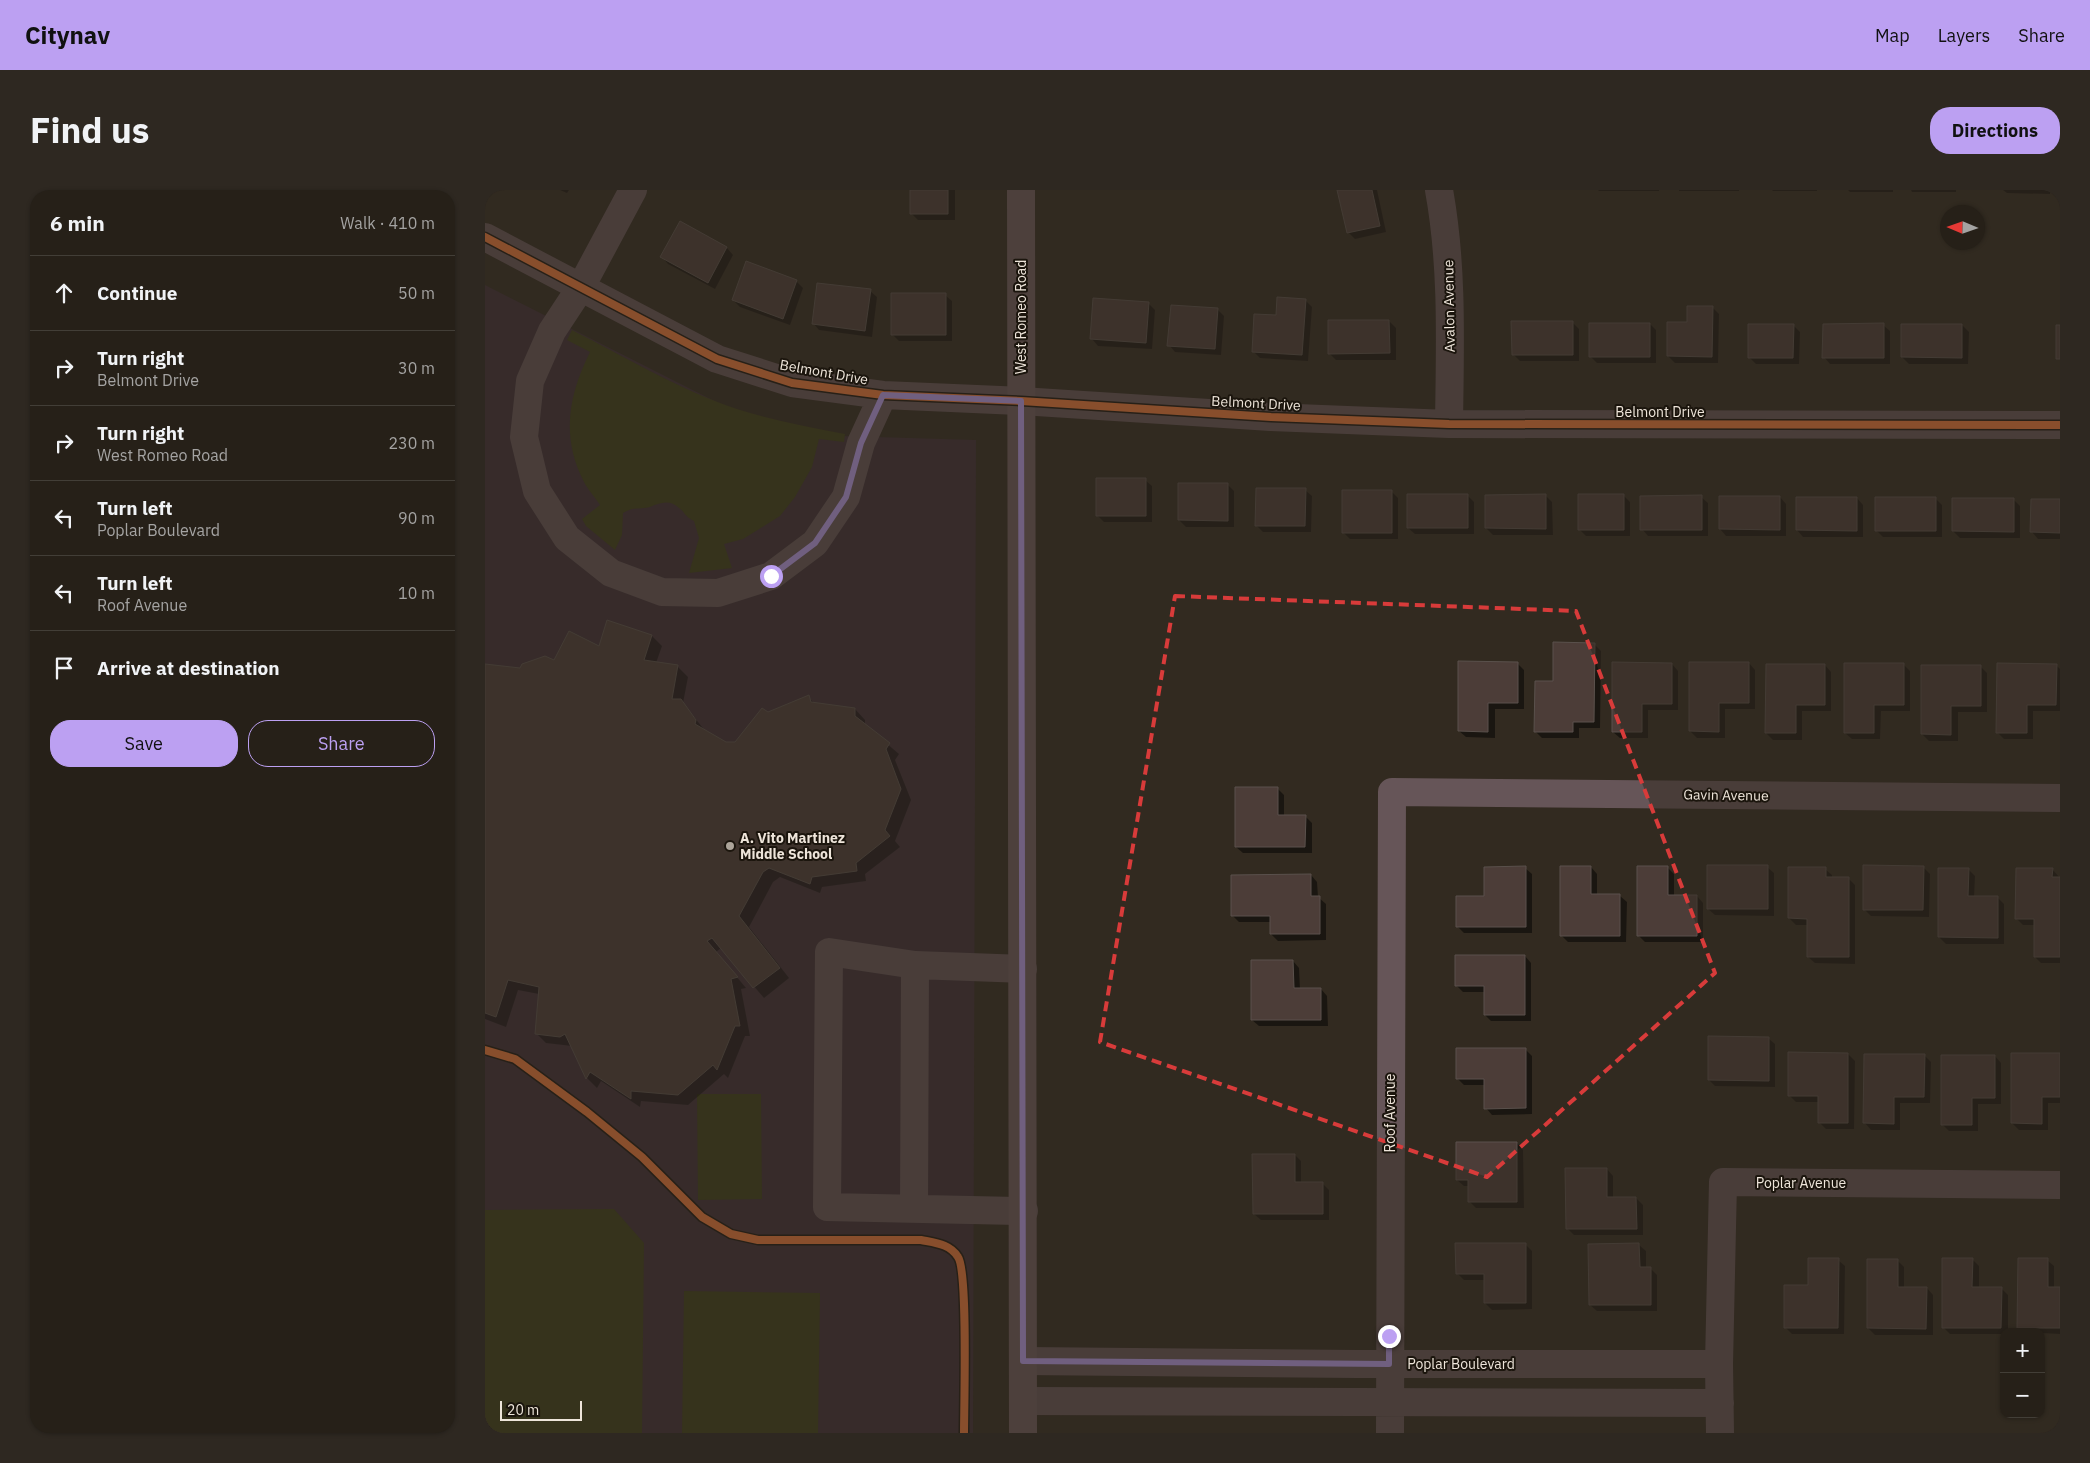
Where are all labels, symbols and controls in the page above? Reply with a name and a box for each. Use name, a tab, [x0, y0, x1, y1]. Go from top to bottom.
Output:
text: Citynav	[25, 19, 110, 51]
text: Map	[1875, 24, 1910, 47]
text: Layers	[1938, 24, 1990, 47]
text: Share	[2018, 24, 2065, 47]
text: Find us	[30, 107, 149, 153]
button: Directions	[1930, 107, 2060, 154]
north arrow	[1940, 205, 1985, 250]
text: 6 min	[50, 209, 105, 237]
text: Walk · 410 m	[340, 213, 435, 233]
street label: Avalon Avenue	[1439, 259, 1459, 352]
street label: West Romeo Road	[1012, 260, 1030, 374]
icon: ahead	[50, 279, 78, 307]
text: Continue	[97, 281, 177, 305]
text: 50 m	[398, 283, 435, 303]
text: Turn right	[97, 346, 184, 370]
icon: right	[50, 354, 78, 382]
street label: Belmont Drive	[778, 355, 870, 389]
text: 30 m	[398, 358, 435, 378]
text: Belmont Drive	[97, 370, 199, 390]
street label: Belmont Drive	[1211, 392, 1301, 414]
street label: Belmont Drive	[1615, 403, 1705, 421]
text: Turn right	[97, 421, 184, 445]
icon: right	[50, 429, 78, 457]
text: 230 m	[388, 433, 435, 453]
text: West Romeo Road	[97, 445, 228, 465]
text: Turn left	[97, 496, 173, 520]
icon: left	[50, 504, 78, 532]
text: 90 m	[398, 508, 435, 528]
text: Poplar Boulevard	[97, 520, 220, 540]
route start	[760, 565, 783, 588]
text: Turn left	[97, 571, 173, 595]
icon: left	[50, 579, 78, 607]
text: 10 m	[398, 583, 435, 603]
text: Roof Avenue	[97, 595, 187, 615]
icon: arrive	[50, 654, 78, 682]
text: Arrive at destination	[97, 656, 280, 680]
button: Save	[50, 720, 238, 767]
button: Share	[248, 720, 435, 767]
street label: Gavin Avenue	[1683, 785, 1769, 805]
place label: A. Vito Martinez Middle School	[740, 829, 845, 863]
marker: A. Vito Martinez Middle School	[724, 840, 736, 852]
street label: Roof Avenue	[1381, 1073, 1399, 1152]
street label: Poplar Avenue	[1756, 1174, 1847, 1192]
route end	[1378, 1325, 1401, 1348]
map controls	[2000, 1328, 2045, 1418]
button: +	[2000, 1328, 2045, 1373]
street label: Poplar Boulevard	[1407, 1355, 1515, 1373]
button: −	[2000, 1373, 2045, 1418]
scale bar	[500, 1398, 583, 1421]
text: 20 m	[507, 1401, 539, 1419]

